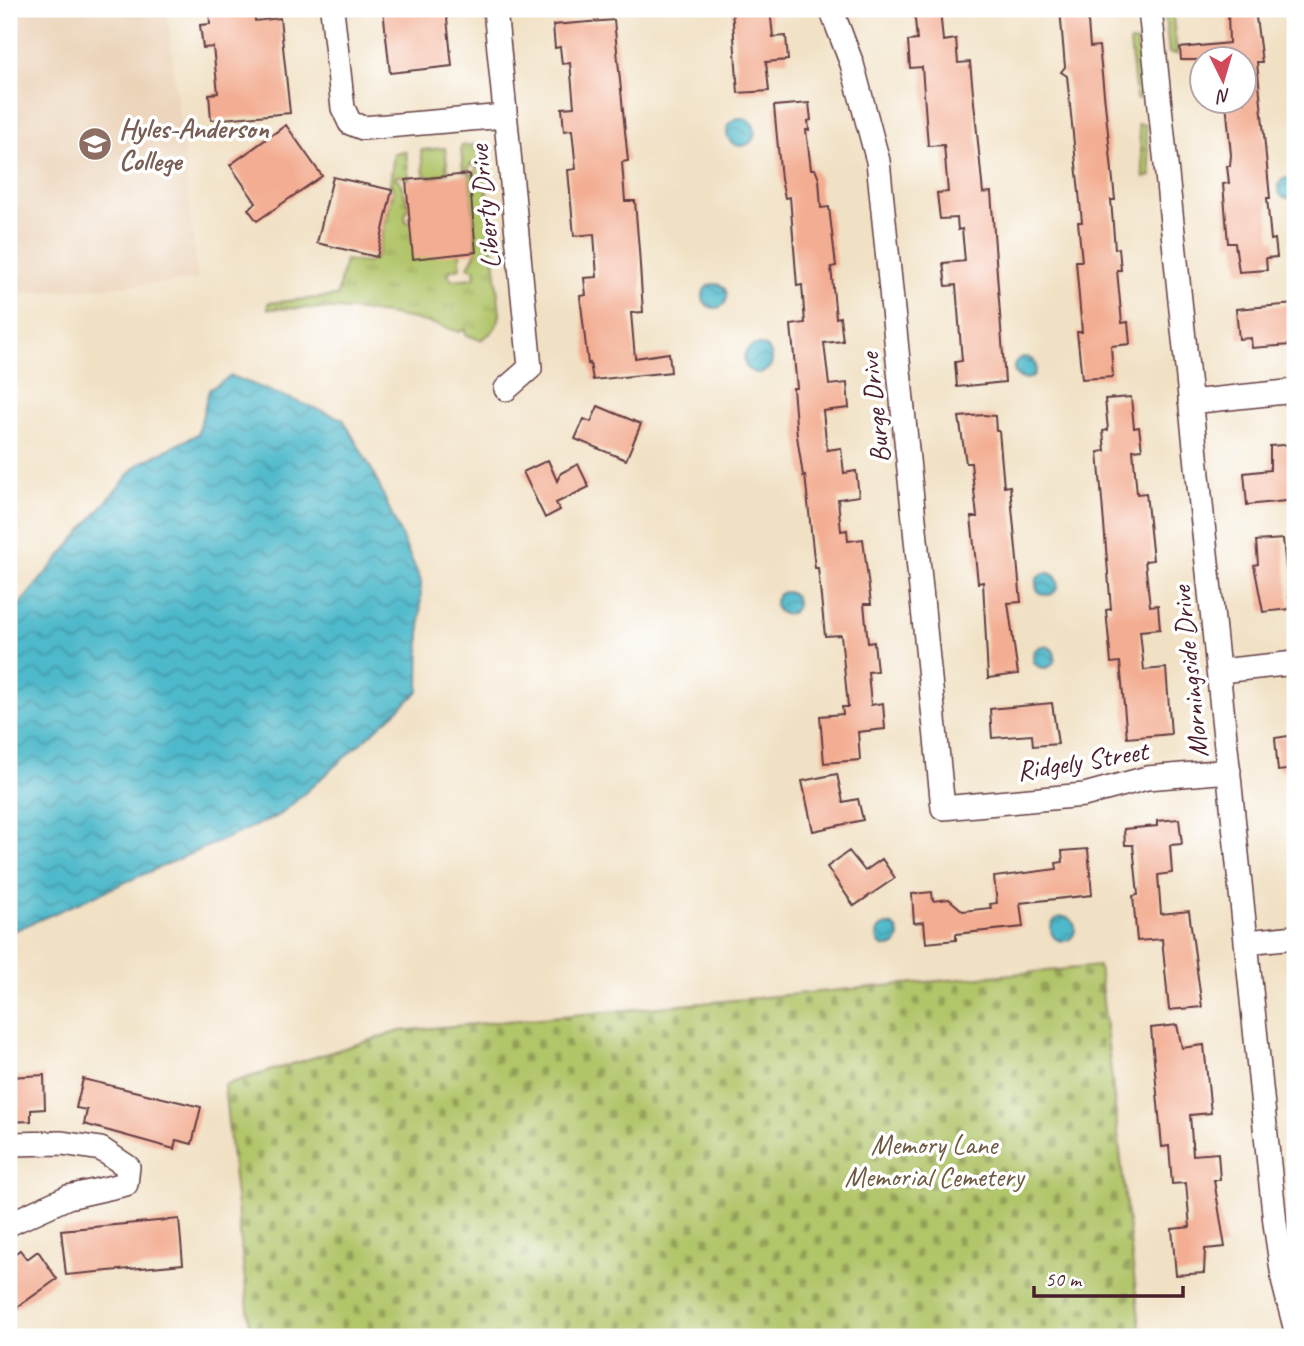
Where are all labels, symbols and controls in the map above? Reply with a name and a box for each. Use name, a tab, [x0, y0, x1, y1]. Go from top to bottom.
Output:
north arrow	[1188, 46, 1258, 116]
text: N	[1214, 83, 1231, 109]
place label: Hyles-Anderson College	[119, 111, 270, 178]
school or university icon: Hyles-Anderson College	[76, 125, 114, 163]
street label: Liberty Drive	[460, 141, 508, 271]
street label: Burge Drive	[851, 349, 898, 465]
street label: Morningside Drive	[1163, 583, 1216, 759]
street label: Ridgely Street	[1014, 732, 1153, 788]
park label: Memory Lane Memorial Cemetery	[845, 1127, 1026, 1194]
scale bar	[1034, 1255, 1183, 1299]
text: 50 m	[1045, 1266, 1083, 1292]

